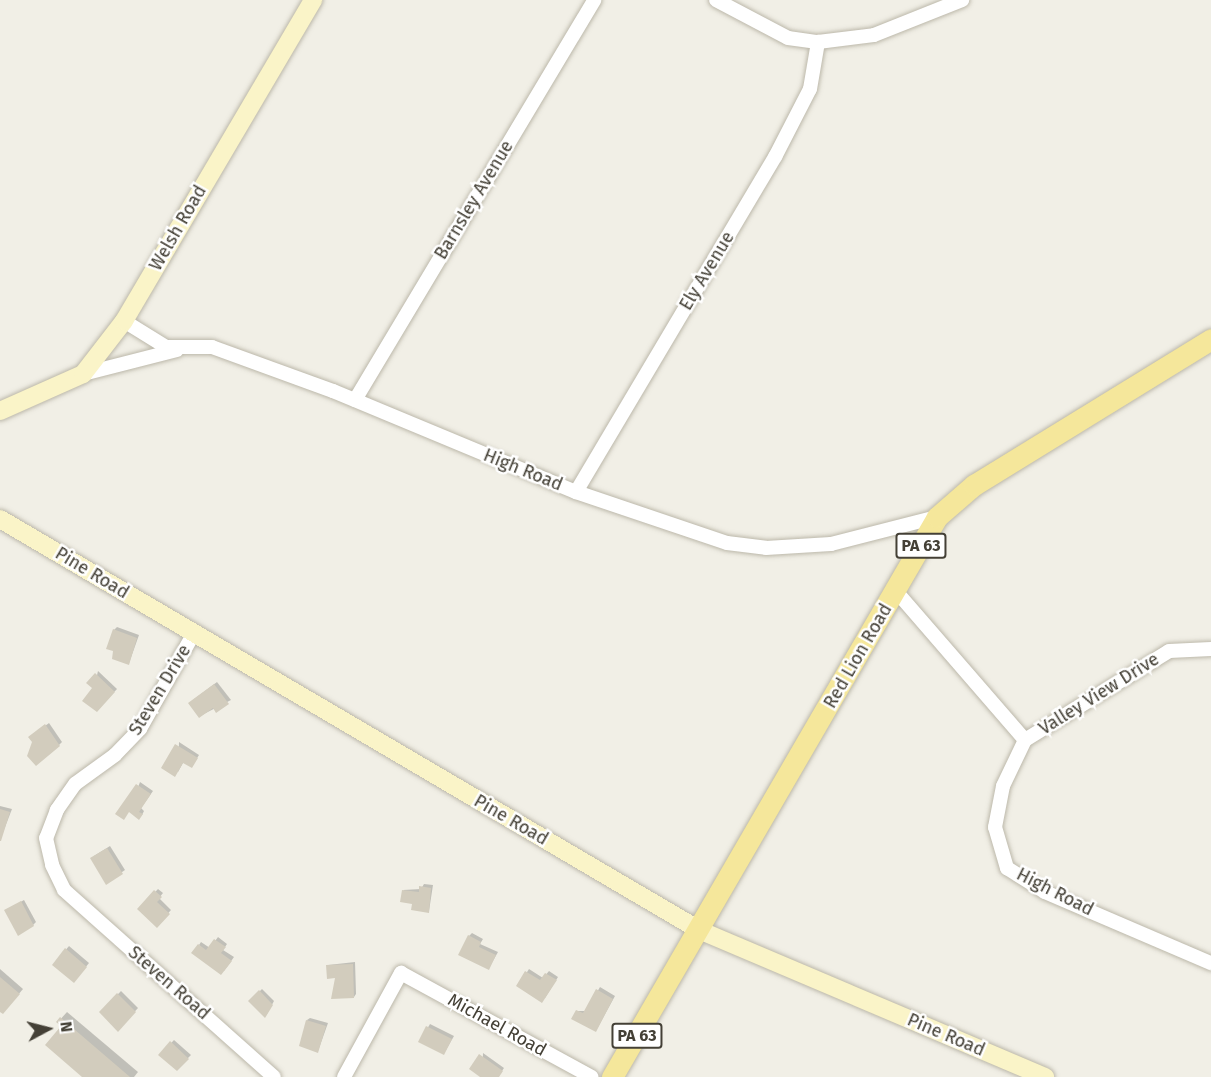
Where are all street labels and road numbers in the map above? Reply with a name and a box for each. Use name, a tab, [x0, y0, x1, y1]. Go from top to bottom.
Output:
street label: Barnsley Avenue	[430, 137, 518, 263]
street label: Welsh Road	[145, 181, 211, 275]
street label: Ely Avenue	[675, 228, 739, 314]
street label: High Road	[480, 444, 566, 496]
road number: PA 63	[894, 533, 948, 559]
street label: Pine Road	[51, 543, 133, 603]
street label: Red Lion Road	[819, 600, 897, 712]
street label: Steven Drive	[125, 641, 195, 739]
street label: Valley View Drive	[1035, 648, 1163, 740]
street label: Pine Road	[470, 790, 552, 850]
street label: High Road	[1013, 863, 1097, 921]
street label: Steven Road	[124, 942, 214, 1024]
street label: Michael Road	[444, 989, 550, 1061]
street label: Pine Road	[904, 1009, 988, 1061]
road number: PA 63	[610, 1023, 664, 1049]

